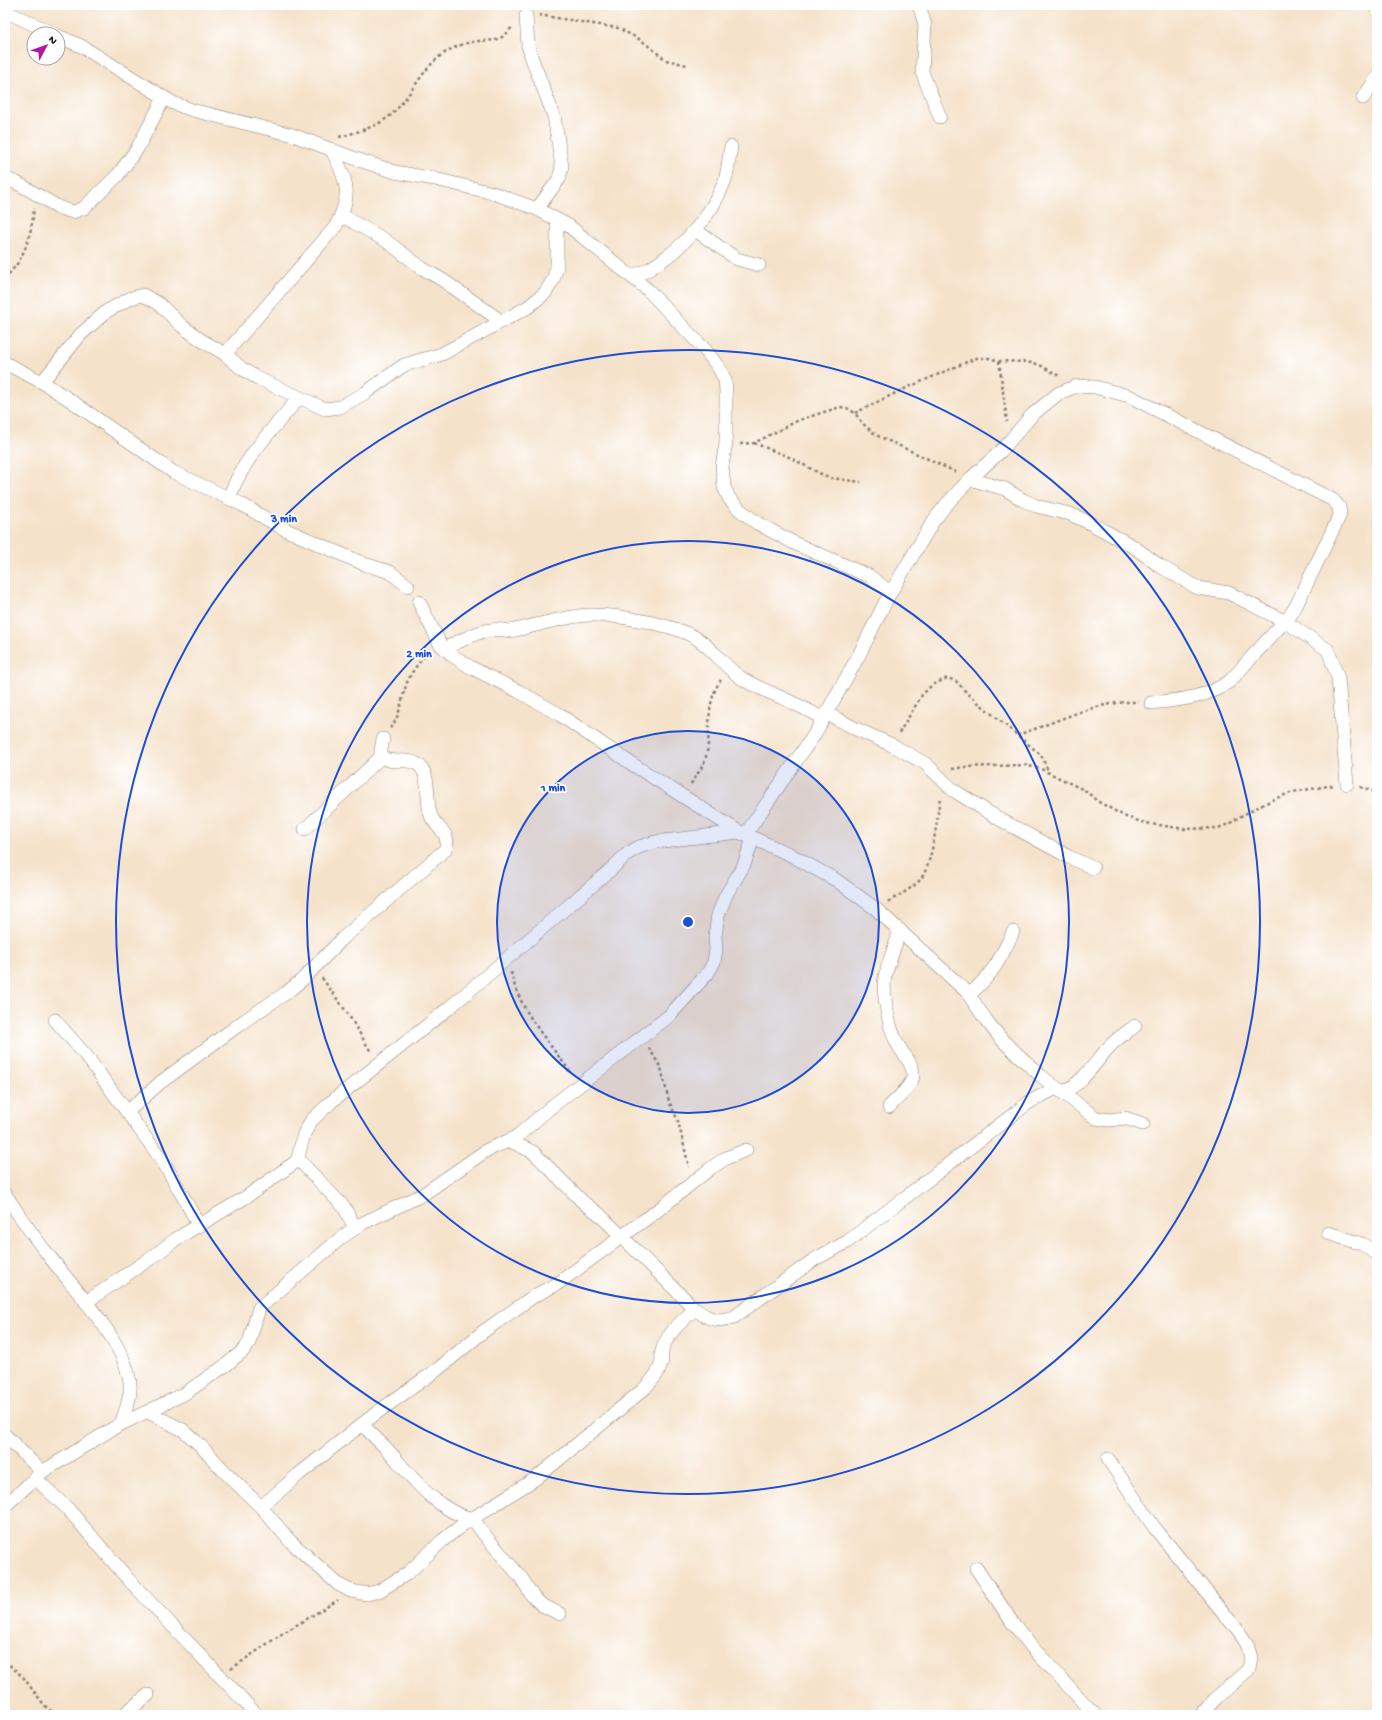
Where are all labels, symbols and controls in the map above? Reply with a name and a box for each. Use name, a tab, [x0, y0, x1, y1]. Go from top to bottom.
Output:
north arrow	[26, 26, 66, 66]
text: N	[45, 34, 59, 47]
text: 3 min	[270, 513, 297, 527]
text: 2 min	[406, 648, 432, 662]
text: 1 min	[540, 782, 566, 796]
centre of rings	[681, 915, 695, 929]

